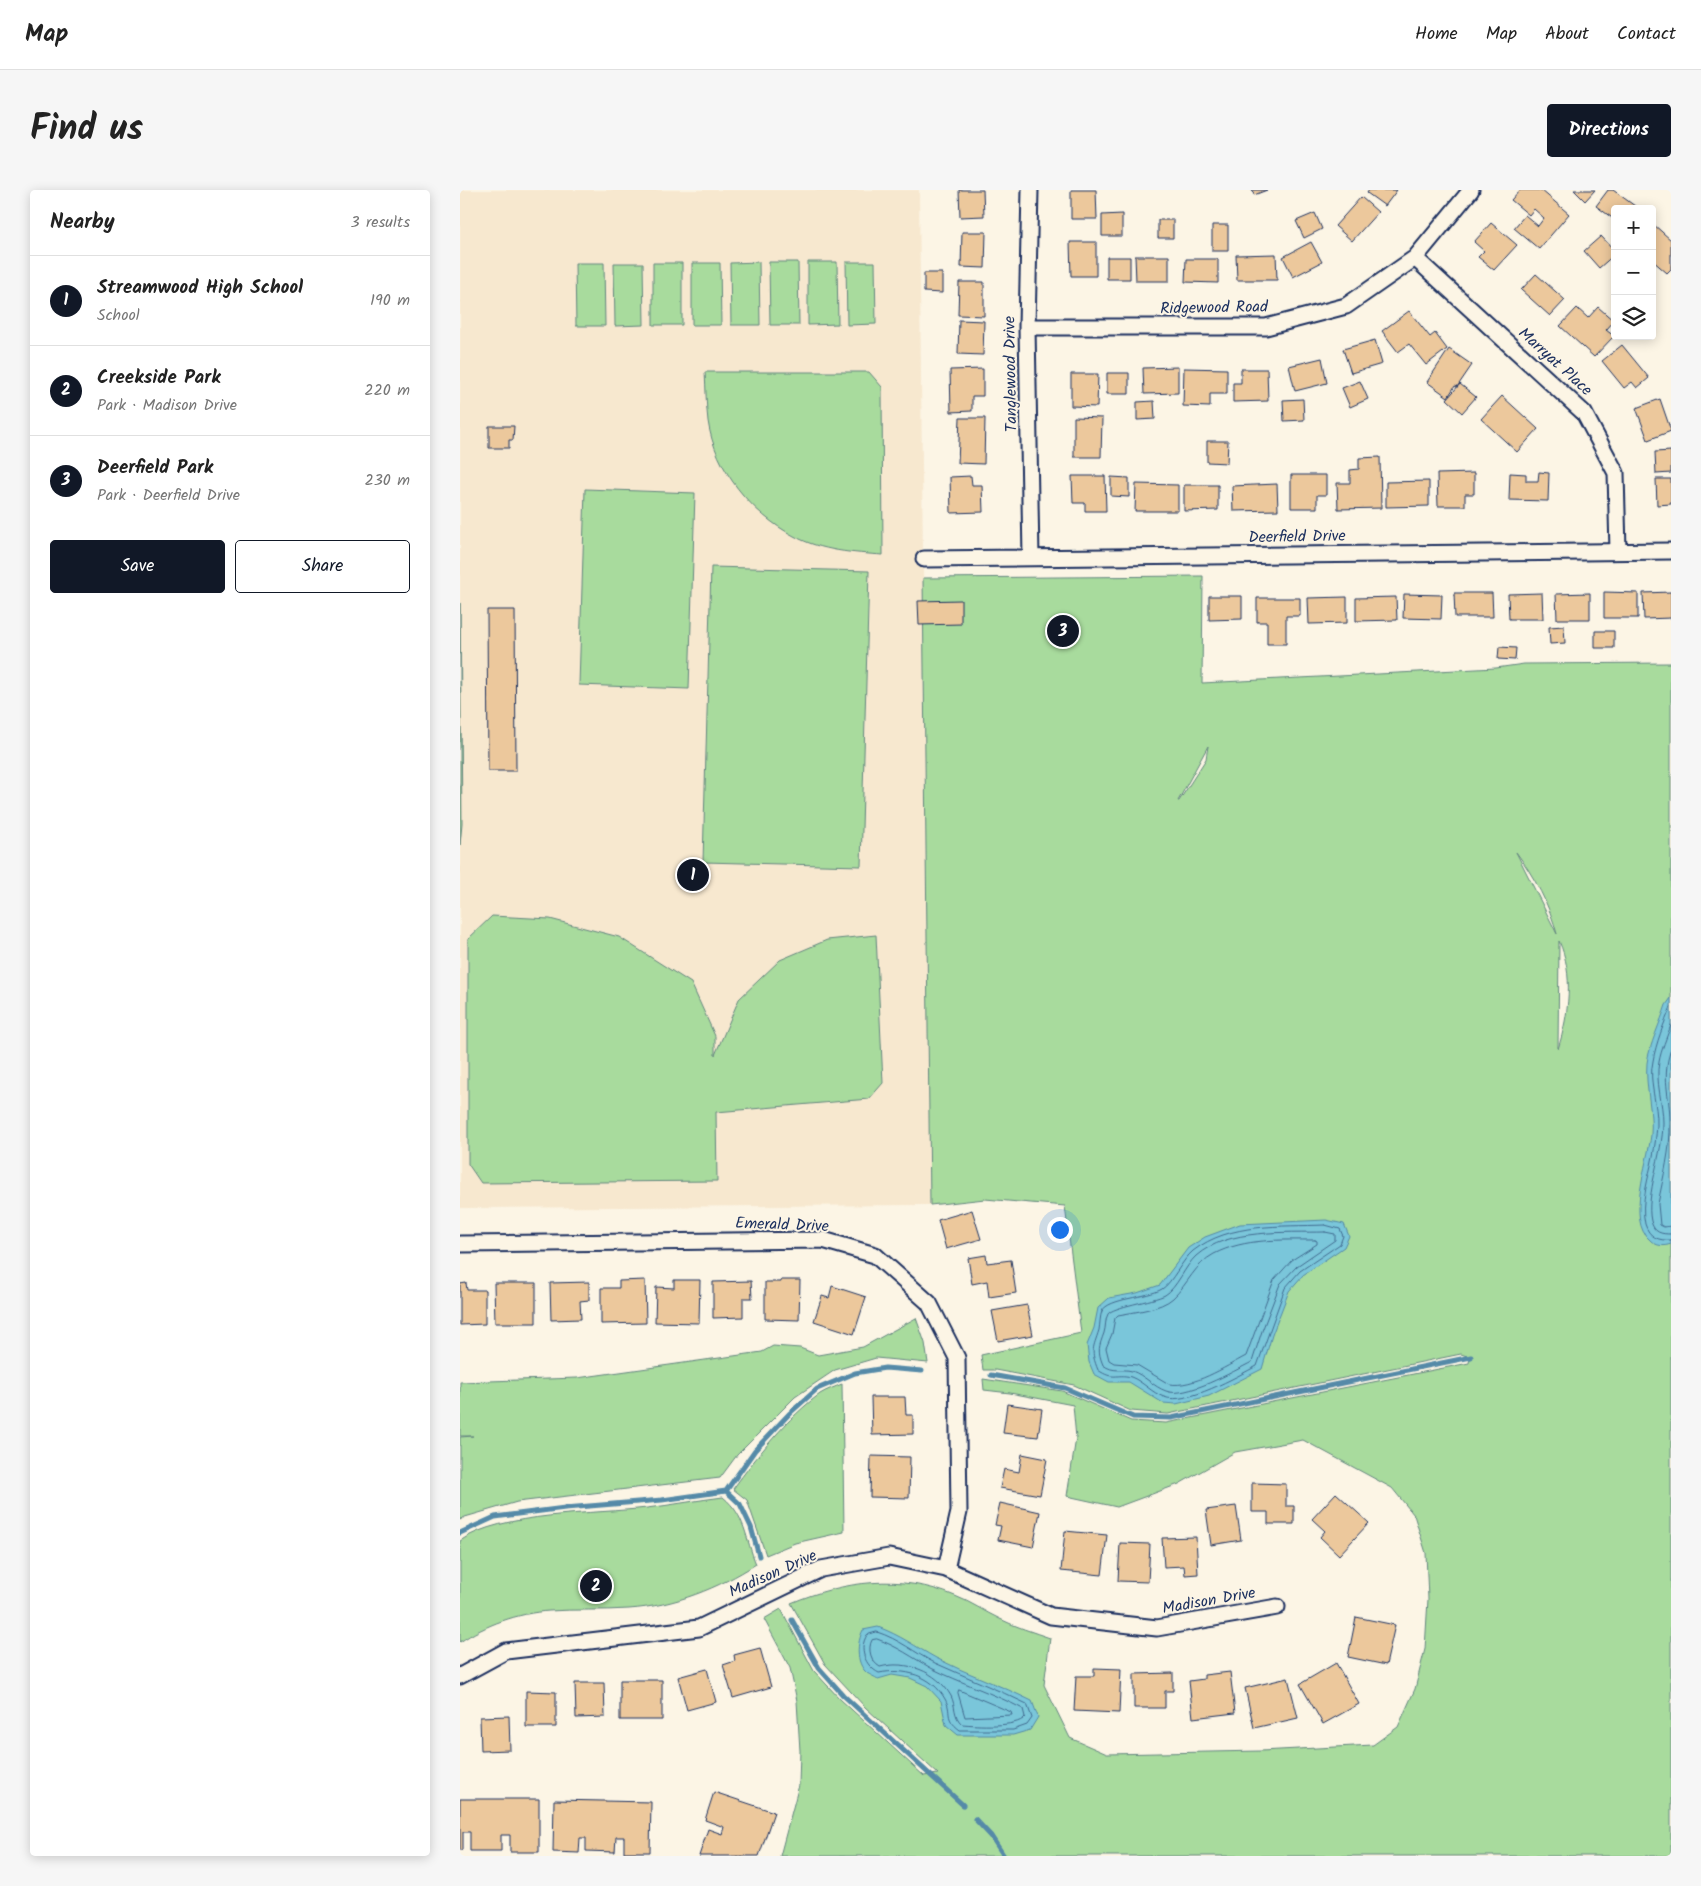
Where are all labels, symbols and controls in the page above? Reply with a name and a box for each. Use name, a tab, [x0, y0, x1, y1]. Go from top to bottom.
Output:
text: Map	[25, 15, 68, 54]
text: Home	[1415, 20, 1458, 49]
text: Map	[1486, 20, 1517, 49]
text: About	[1545, 20, 1589, 49]
text: Contact	[1617, 20, 1676, 49]
text: Find us	[30, 102, 143, 158]
button: Directions	[1547, 104, 1671, 157]
map controls	[1611, 205, 1656, 340]
button: +	[1611, 205, 1656, 250]
text: Nearby	[50, 206, 115, 239]
text: 3 results	[351, 210, 410, 235]
button: −	[1611, 250, 1656, 295]
text: Streamwood High School	[97, 273, 303, 303]
text: 1	[64, 288, 68, 313]
text: 190 m	[370, 288, 410, 313]
street label: Ridgewood Road	[1160, 295, 1269, 321]
button: layers	[1611, 295, 1656, 340]
text: School	[97, 303, 140, 328]
street label: Tanglewood Drive	[997, 316, 1025, 432]
street label: Marryat Place	[1512, 322, 1598, 402]
text: Creekside Park	[97, 363, 221, 393]
text: 2	[61, 378, 71, 403]
text: 220 m	[364, 378, 410, 403]
text: Park · Madison Drive	[97, 393, 237, 418]
text: Deerfield Park	[97, 453, 213, 483]
text: 3	[62, 468, 70, 493]
text: 230 m	[364, 468, 410, 493]
text: Park · Deerfield Drive	[97, 483, 240, 508]
street label: Deerfield Drive	[1248, 524, 1346, 550]
button: Save	[50, 540, 225, 593]
button: Share	[235, 540, 410, 593]
pin: 3	[1047, 612, 1079, 650]
pin: 1	[677, 856, 709, 894]
street label: Emerald Drive	[735, 1211, 829, 1239]
your location	[1047, 1217, 1073, 1243]
street label: Madison Drive	[725, 1543, 821, 1605]
pin: 2	[580, 1567, 612, 1605]
street label: Madison Drive	[1160, 1581, 1258, 1621]

